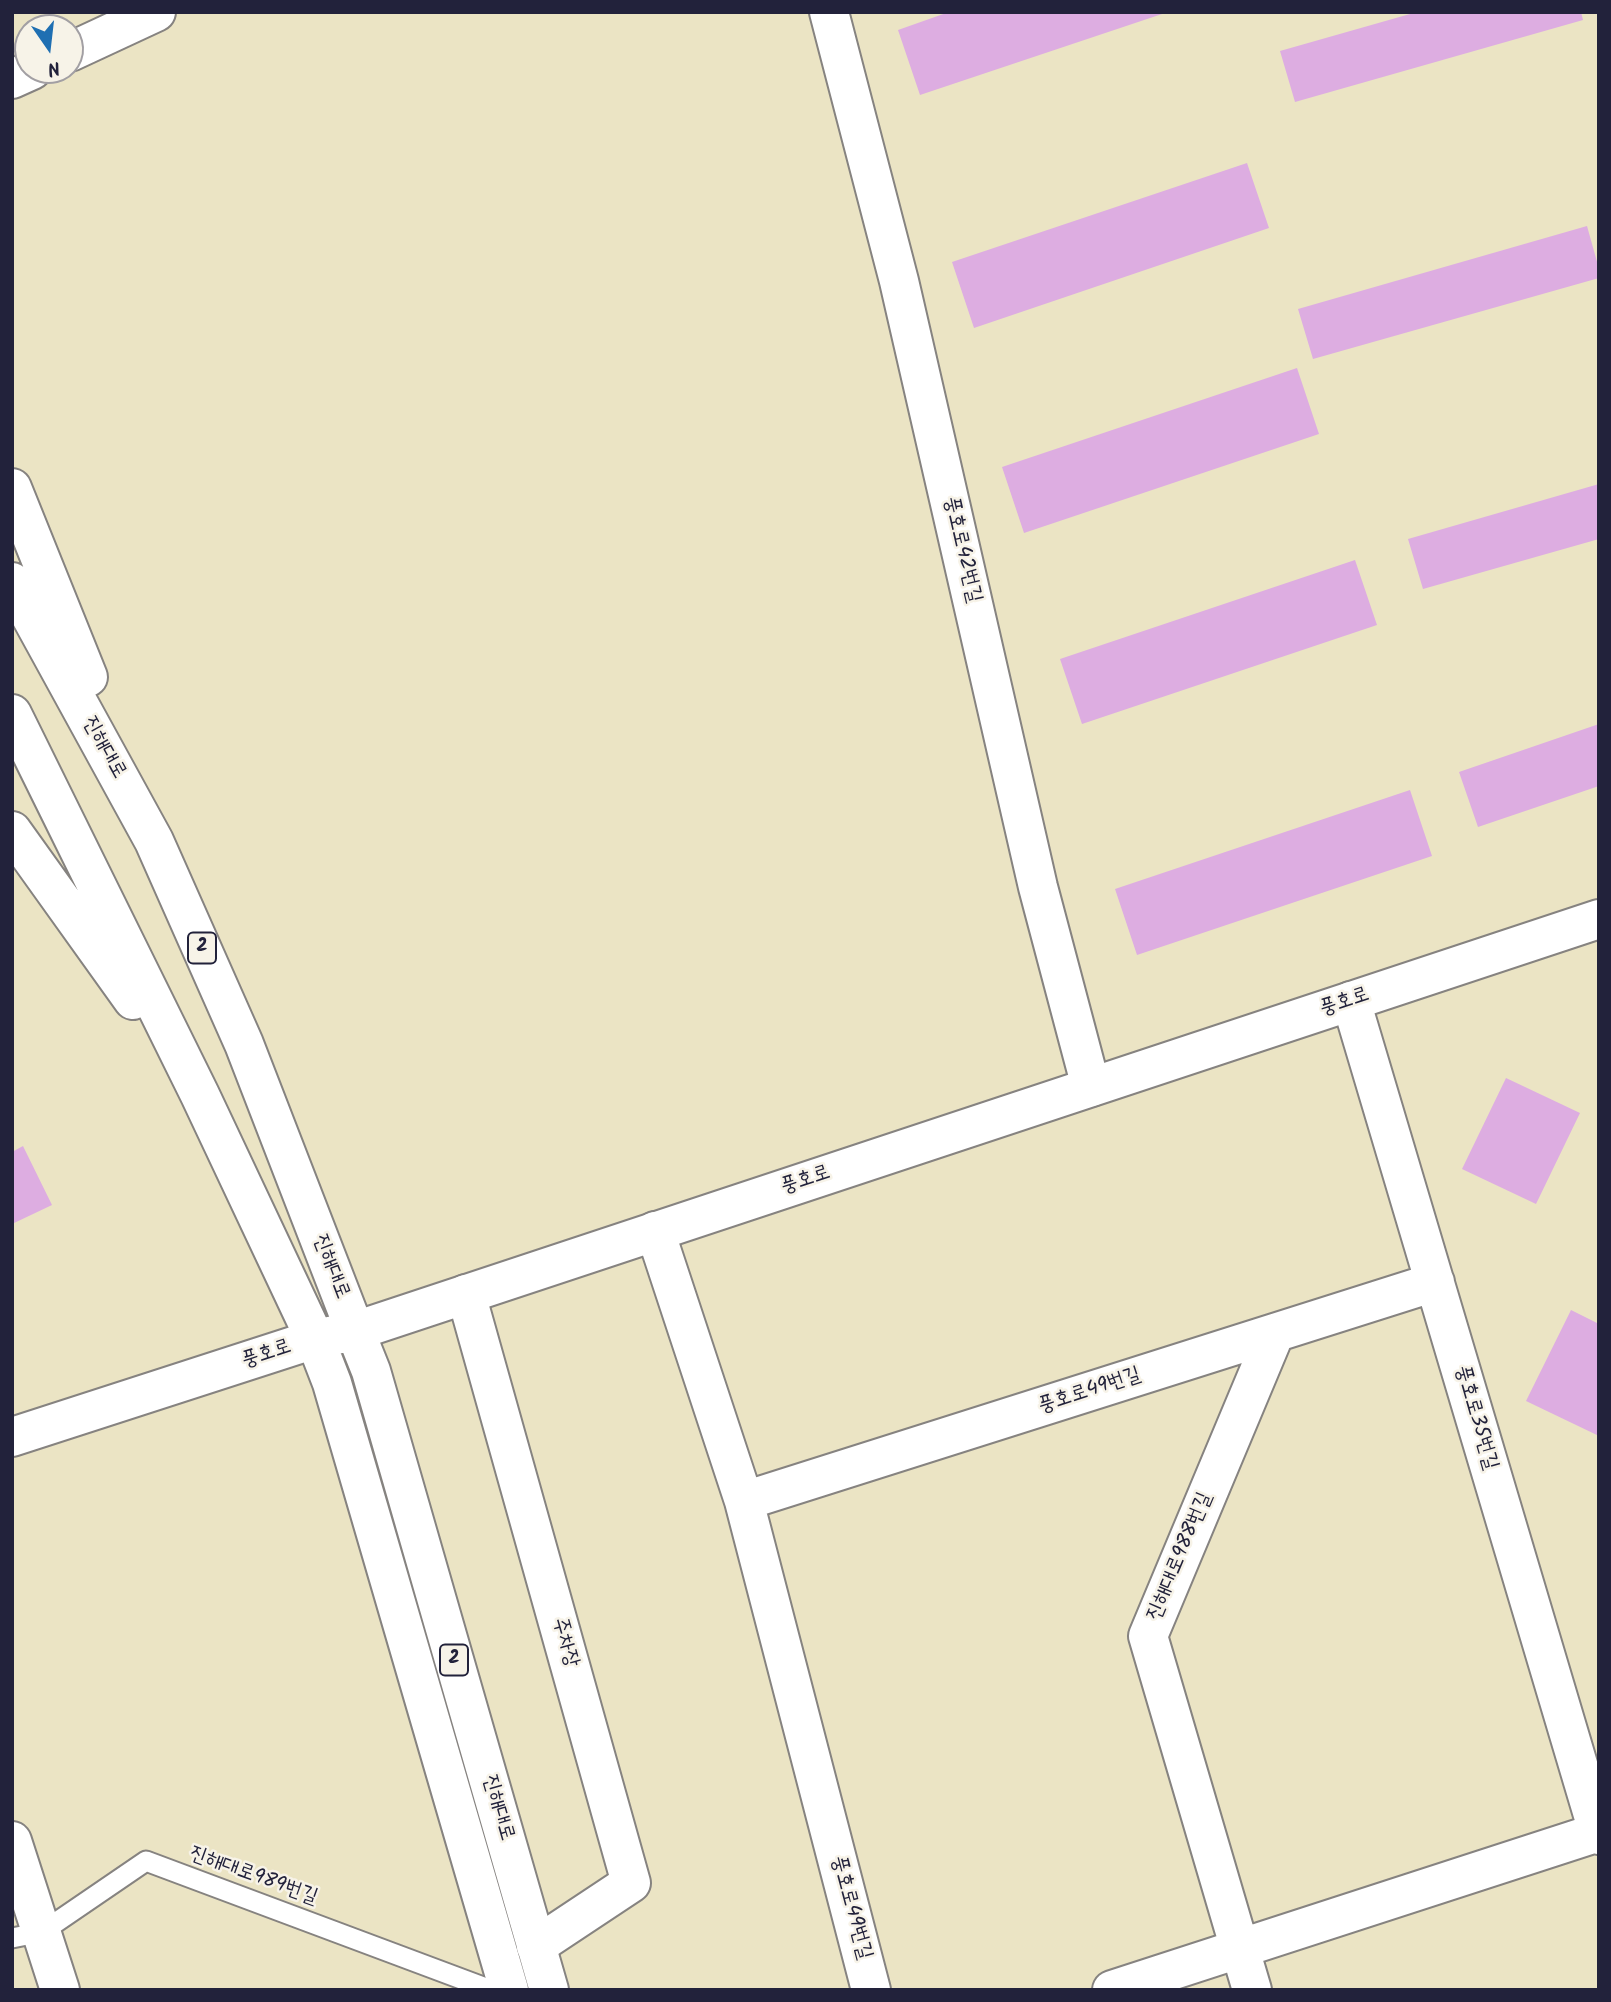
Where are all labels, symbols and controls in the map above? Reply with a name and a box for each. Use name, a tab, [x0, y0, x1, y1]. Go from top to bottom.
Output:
north arrow	[14, 14, 84, 84]
text: N	[44, 51, 63, 83]
street label: 풍호로42번길	[937, 494, 985, 606]
street label: 진해대로	[76, 712, 130, 784]
road number: 2	[188, 932, 216, 964]
street label: 풍호로	[1317, 983, 1373, 1023]
street label: 풍호로	[778, 1161, 834, 1201]
street label: 진해대로	[306, 1231, 354, 1303]
street label: 풍호로	[239, 1335, 295, 1375]
street label: 풍호로35번길	[1448, 1363, 1502, 1473]
street label: 풍호로49번길	[1036, 1364, 1144, 1420]
street label: 진해대로988번길	[1143, 1489, 1219, 1625]
street label: 주차장	[545, 1615, 583, 1671]
road number: 2	[440, 1644, 468, 1676]
street label: 진해대로	[476, 1772, 518, 1844]
street label: 진해대로989번길	[185, 1842, 321, 1912]
street label: 풍호로49번길	[824, 1853, 876, 1963]

